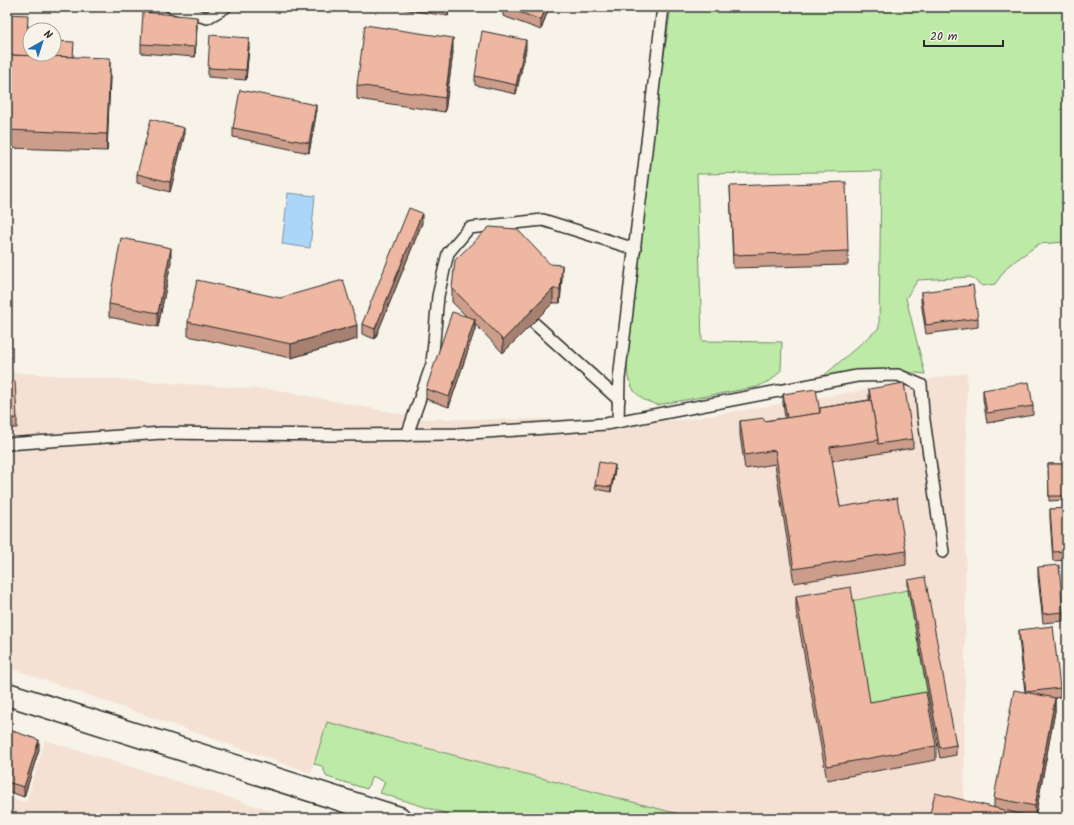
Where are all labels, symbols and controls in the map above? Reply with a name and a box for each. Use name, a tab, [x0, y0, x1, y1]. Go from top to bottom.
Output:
north arrow	[22, 22, 62, 62]
scale bar	[924, 22, 1003, 48]
text: N	[39, 26, 56, 44]
text: 20 m	[930, 27, 958, 46]

